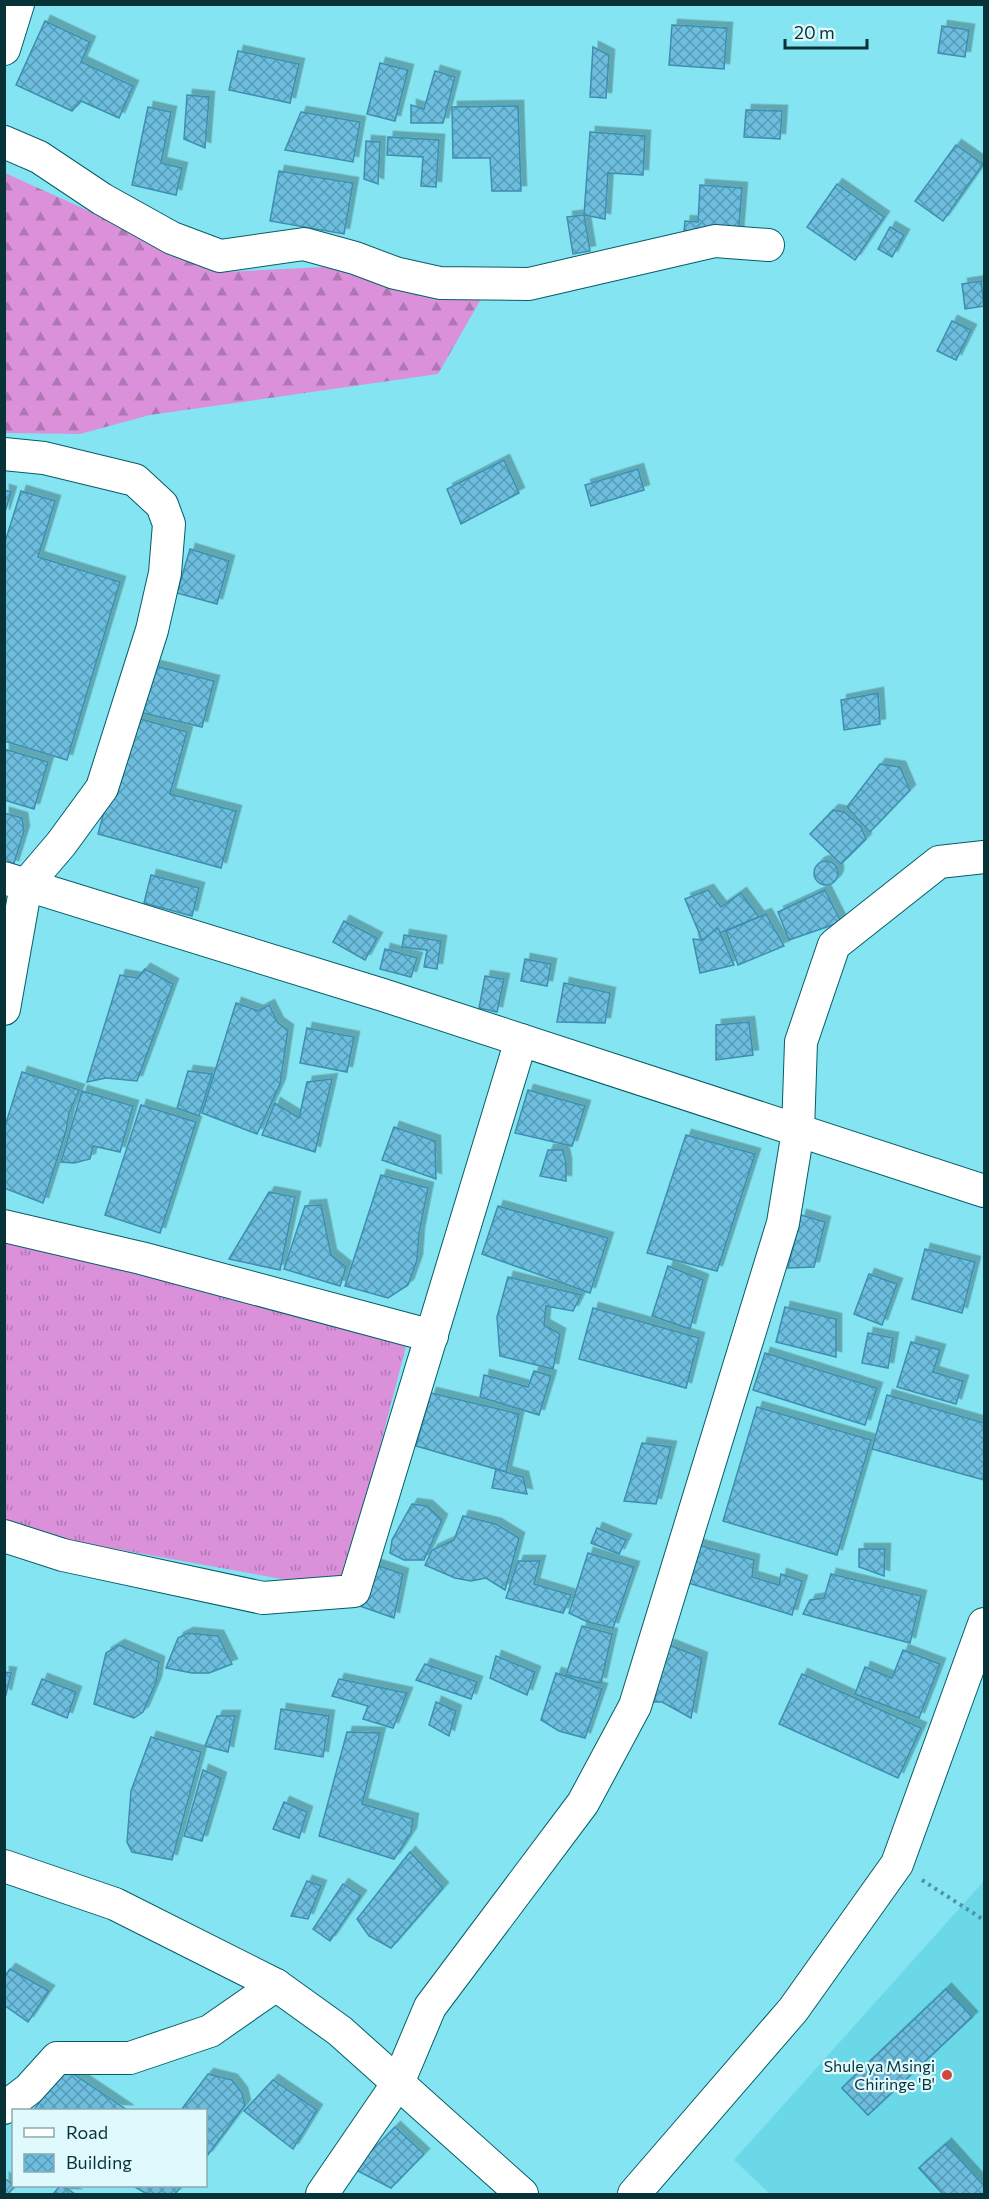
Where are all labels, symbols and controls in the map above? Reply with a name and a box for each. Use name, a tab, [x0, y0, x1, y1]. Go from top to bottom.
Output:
scale bar	[785, 12, 868, 50]
text: 20 m	[794, 21, 835, 43]
place label: Shule ya Msingi Chiringe 'B'	[824, 2056, 935, 2093]
marker: Shule ya Msingi Chiringe 'B'	[940, 2068, 954, 2082]
legend	[12, 2109, 207, 2187]
text: Road	[66, 2121, 108, 2143]
text: Building	[66, 2151, 132, 2173]

